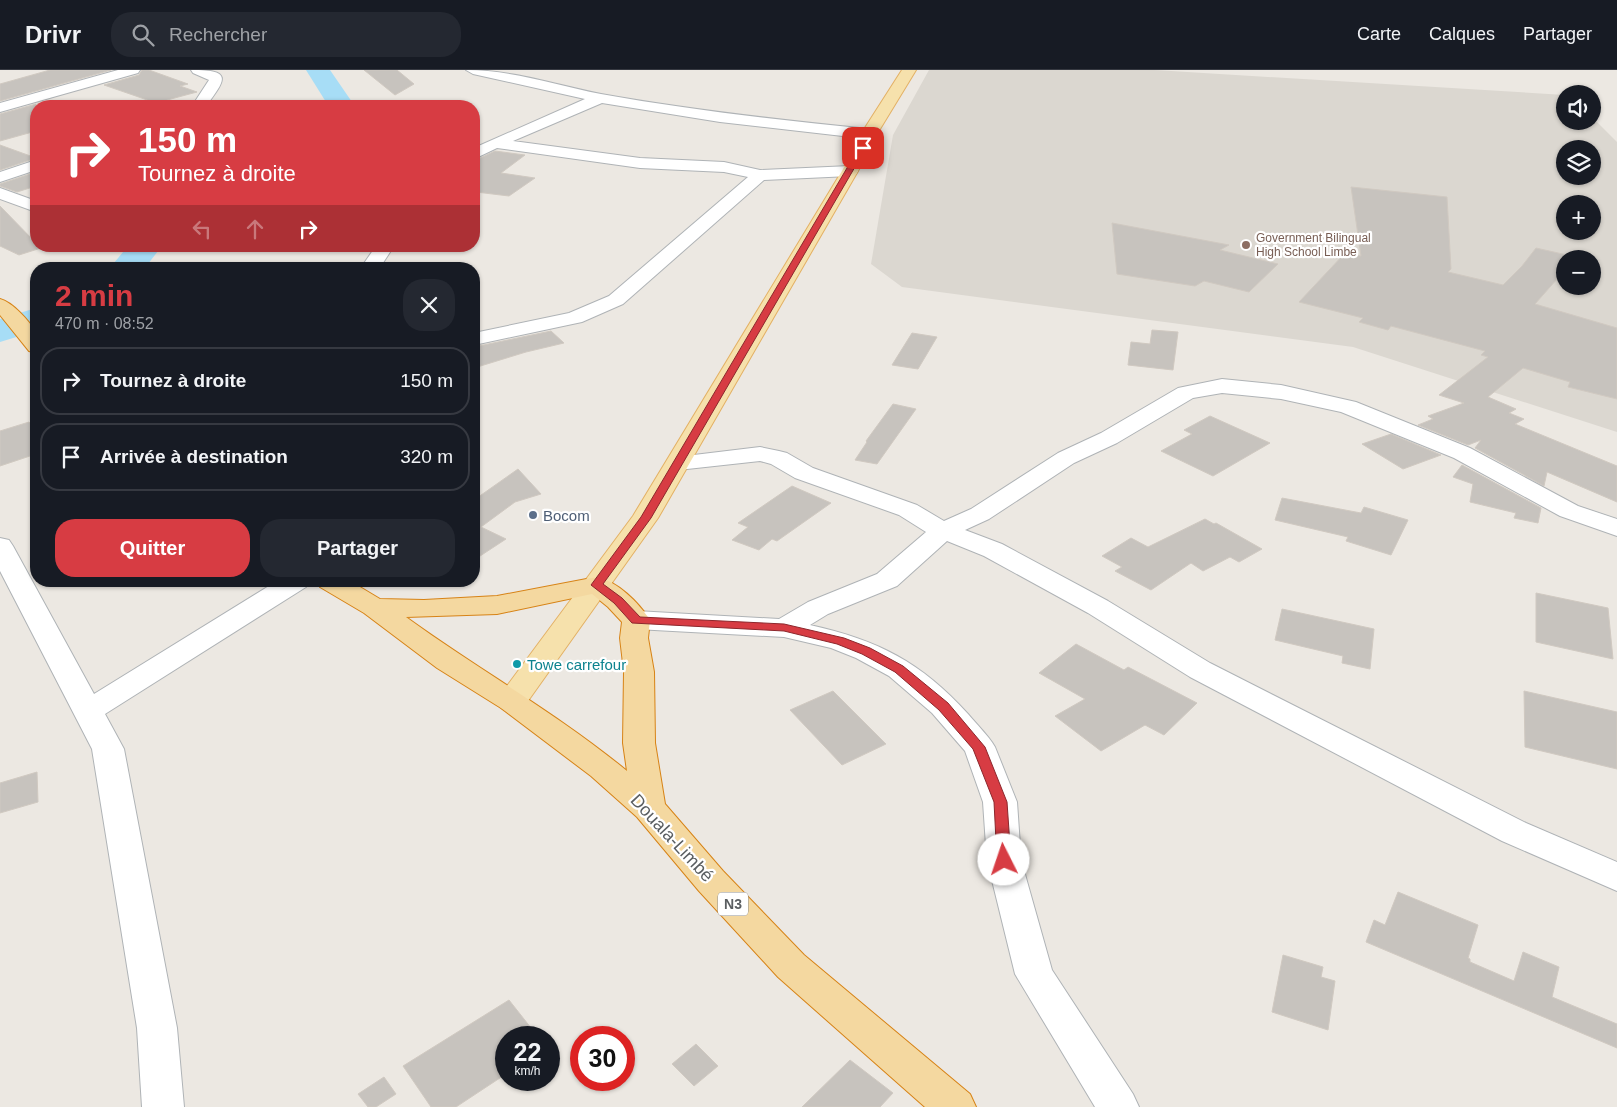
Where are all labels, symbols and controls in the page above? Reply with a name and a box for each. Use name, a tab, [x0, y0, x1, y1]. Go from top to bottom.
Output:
search box	[111, 12, 461, 57]
text: Drivr	[25, 21, 81, 48]
icon: search	[129, 21, 157, 49]
text: Rechercher	[169, 24, 267, 45]
text: Carte	[1357, 24, 1401, 44]
text: Calques	[1429, 24, 1495, 44]
text: Partager	[1523, 24, 1592, 44]
map controls	[1556, 85, 1601, 295]
button: sound	[1556, 85, 1601, 130]
icon: right	[55, 120, 120, 185]
text: 150 m	[138, 120, 237, 159]
pin	[842, 127, 884, 169]
icon: arrive	[849, 134, 877, 162]
button: layers	[1556, 140, 1601, 185]
text: Tournez à droite	[138, 161, 296, 186]
button: +	[1556, 195, 1601, 240]
icon: left	[188, 215, 216, 243]
icon: ahead	[241, 215, 269, 243]
icon: right	[294, 215, 322, 243]
place label: Government Bilingual High School Limbe	[1256, 231, 1371, 259]
marker: Government Bilingual High School Limbe	[1240, 239, 1252, 251]
button: −	[1556, 250, 1601, 295]
text: 2 min	[55, 279, 133, 312]
button: close	[403, 279, 455, 331]
text: 470 m · 08:52	[55, 315, 154, 332]
icon: right	[57, 367, 85, 395]
text: Tournez à droite	[100, 370, 246, 391]
text: 150 m	[400, 370, 453, 391]
icon: arrive	[57, 443, 85, 471]
text: Arrivée à destination	[100, 446, 288, 467]
text: 320 m	[400, 446, 453, 467]
place label: Bocom	[543, 507, 590, 524]
marker: Bocom	[527, 509, 539, 521]
button: Quitter	[55, 519, 250, 577]
button: Partager	[260, 519, 455, 577]
place label: Towe carrefour	[527, 656, 626, 673]
marker: Towe carrefour	[511, 658, 523, 670]
street label: Douala-Limbé	[626, 790, 718, 886]
position arrow	[977, 833, 1029, 885]
road number: N3	[718, 892, 748, 916]
speed limit sign: 30	[570, 1026, 635, 1091]
text: 22	[514, 1038, 541, 1066]
text: km/h	[514, 1064, 541, 1078]

